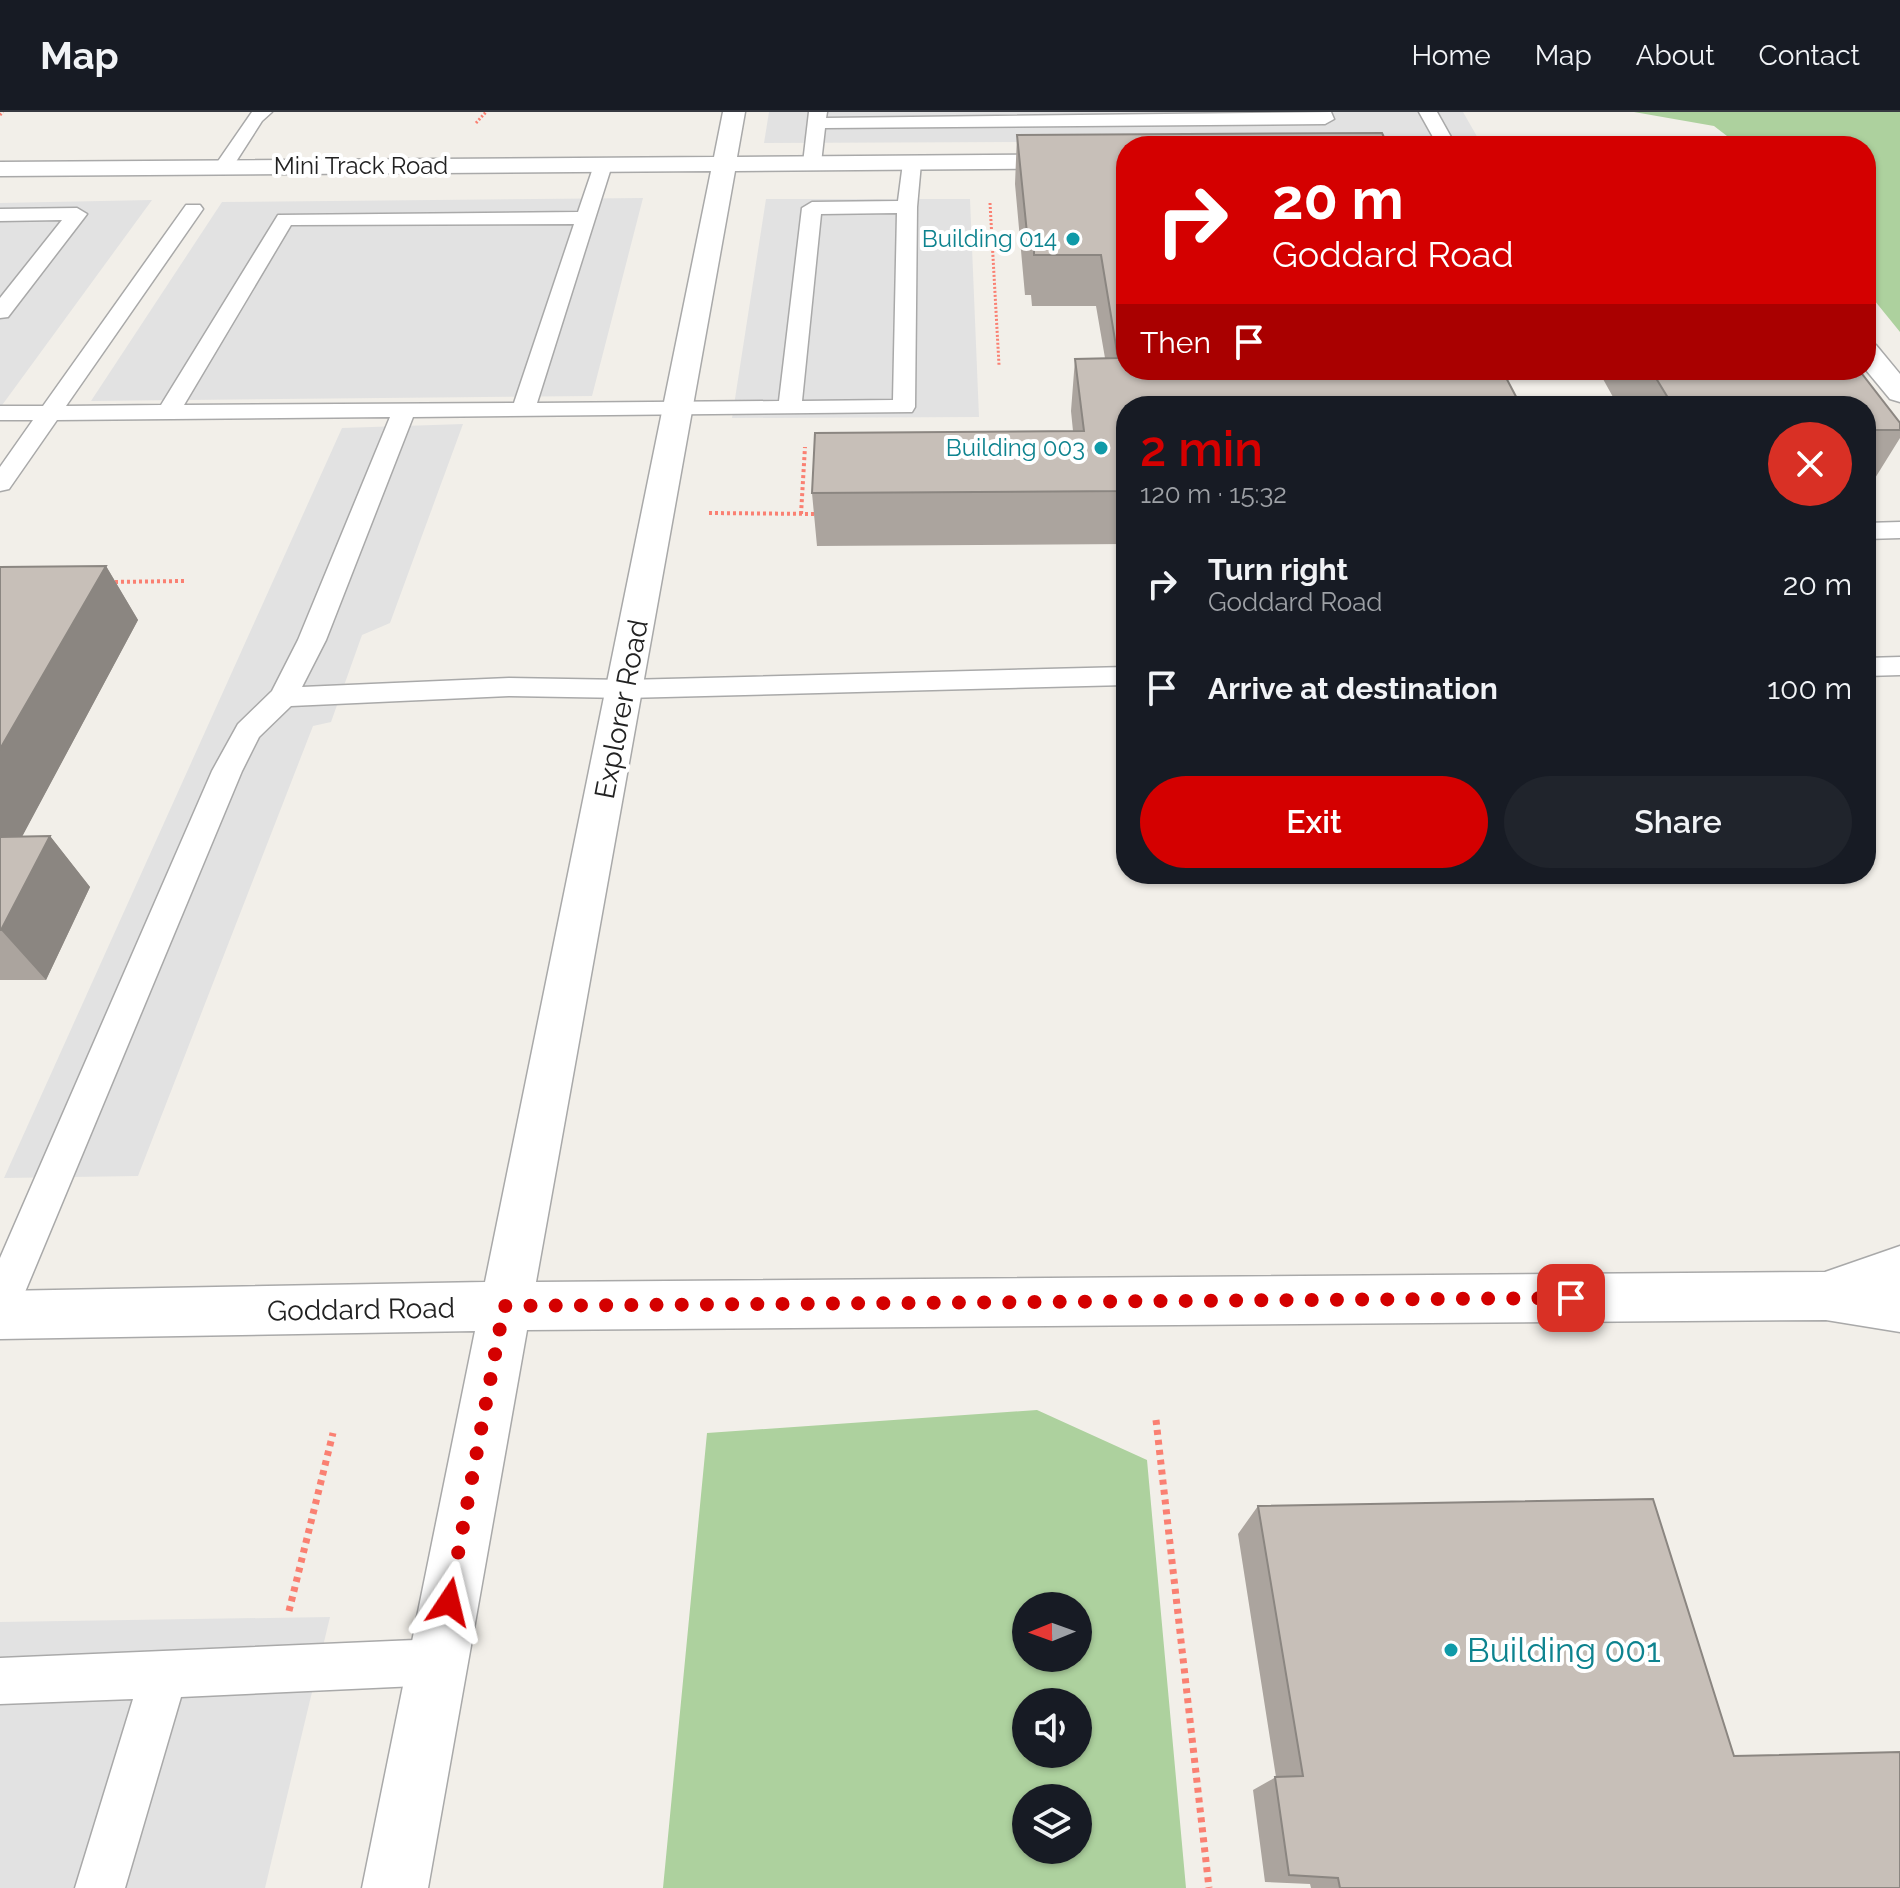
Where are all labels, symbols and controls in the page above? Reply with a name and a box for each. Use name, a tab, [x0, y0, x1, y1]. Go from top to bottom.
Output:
text: Map	[40, 33, 119, 78]
text: Home	[1411, 39, 1491, 72]
text: Map	[1535, 39, 1592, 72]
text: About	[1636, 39, 1715, 72]
text: Contact	[1759, 39, 1860, 72]
street label: Mini Track Road	[274, 151, 448, 180]
text: 20 m	[1272, 166, 1404, 232]
icon: right	[1140, 168, 1244, 272]
place label: Building 014	[922, 224, 1057, 253]
marker: Building 014	[1064, 230, 1082, 248]
text: Goddard Road	[1272, 233, 1514, 275]
icon: arrive	[1227, 320, 1271, 364]
text: Then	[1140, 325, 1211, 360]
text: 2 min	[1140, 421, 1263, 477]
button: close	[1768, 422, 1852, 506]
place label: Building 003	[946, 433, 1085, 462]
marker: Building 003	[1092, 439, 1110, 457]
text: 120 m · 15:32	[1140, 479, 1287, 509]
text: Turn right	[1208, 552, 1348, 587]
icon: right	[1140, 562, 1184, 606]
text: 20 m	[1783, 567, 1852, 602]
text: Goddard Road	[1208, 587, 1383, 617]
street label: Explorer Road	[588, 617, 655, 802]
icon: arrive	[1140, 666, 1184, 710]
text: Arrive at destination	[1208, 671, 1498, 706]
text: 100 m	[1767, 671, 1852, 706]
button: Exit	[1140, 776, 1488, 868]
button: Share	[1504, 776, 1852, 868]
pin	[1537, 1264, 1605, 1332]
icon: arrive	[1549, 1276, 1593, 1320]
street label: Goddard Road	[267, 1291, 455, 1328]
position arrow	[407, 1560, 491, 1644]
north arrow	[1012, 1592, 1092, 1672]
map controls	[1012, 1592, 1092, 1864]
place label: Building 001	[1467, 1630, 1661, 1670]
marker: Building 001	[1442, 1641, 1460, 1659]
button: sound	[1012, 1688, 1092, 1768]
button: layers	[1012, 1784, 1092, 1864]

